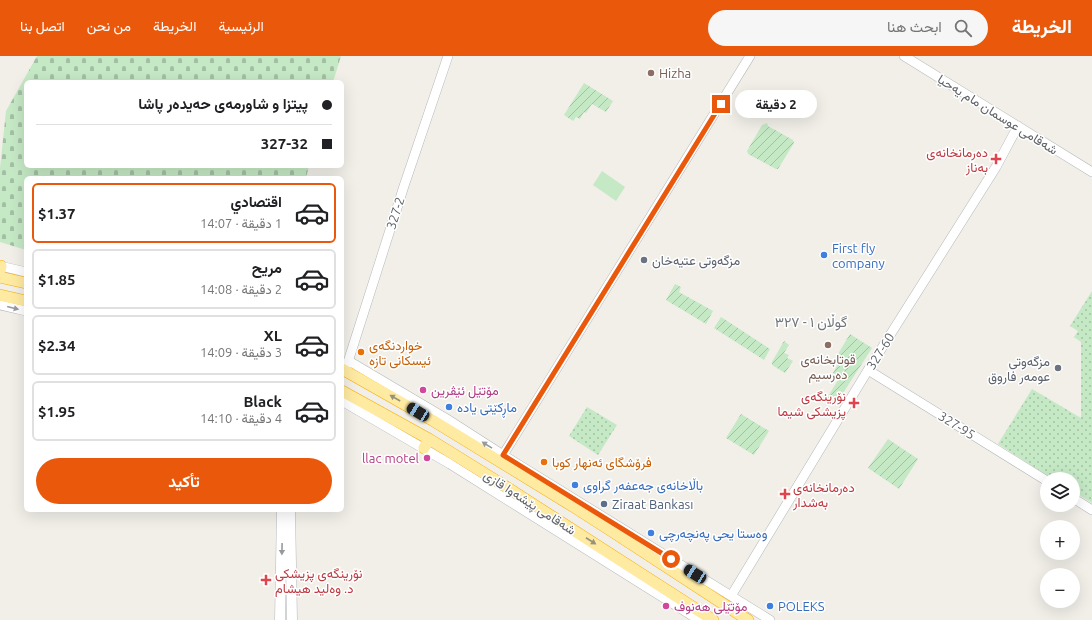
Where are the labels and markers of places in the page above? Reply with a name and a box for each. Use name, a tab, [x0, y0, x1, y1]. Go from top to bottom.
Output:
place label: Hizha	[659, 66, 691, 80]
marker: Hizha	[646, 68, 656, 78]
place label: دەرمانخانەی بەناز	[926, 145, 988, 176]
marker: دەرمانخانەی بەناز	[991, 154, 1001, 164]
place label: First fly company	[832, 241, 885, 270]
marker: First fly company	[819, 250, 829, 260]
place label: مزگەوتی عتیەخان	[652, 253, 740, 269]
marker: مزگەوتی عتیەخان	[639, 255, 649, 265]
place label: خواردنگەی ئیسکانی تازە	[369, 338, 431, 369]
marker: قوتابخانەی دەرسیم	[823, 340, 833, 350]
marker: خواردنگەی ئیسکانی تازە	[356, 347, 366, 357]
place label: قوتابخانەی دەرسیم	[800, 352, 856, 383]
place label: مزگەوتی عومەر فاروق	[988, 354, 1050, 385]
marker: مزگەوتی عومەر فاروق	[1053, 363, 1063, 373]
place label: مۆتێل ئێڤرین	[431, 383, 499, 399]
marker: مۆتێل ئێڤرین	[418, 385, 428, 395]
place label: نۆرینگەی پزیشکی شیما	[778, 389, 846, 421]
marker: نۆرینگەی پزیشکی شیما	[849, 398, 859, 408]
place label: ماڕکێتی یادە	[457, 400, 517, 418]
marker: ماڕکێتی یادە	[444, 402, 454, 412]
place label: llac motel	[362, 451, 420, 465]
marker: llac motel	[422, 453, 432, 463]
place label: فرۆشگای ئەنهار کوبا	[552, 455, 652, 471]
marker: فرۆشگای ئەنهار کوبا	[539, 457, 549, 467]
place label: باڵاخانەی جەعفەر گراوی	[583, 478, 703, 494]
marker: باڵاخانەی جەعفەر گراوی	[570, 480, 580, 490]
place label: دەرمانخانەی بەشدار	[792, 480, 855, 511]
marker: دەرمانخانەی بەشدار	[780, 489, 790, 499]
place label: Ziraat Bankası	[612, 497, 693, 511]
marker: Ziraat Bankası	[599, 499, 609, 509]
place label: وەستا یحی پەنچەرچی	[659, 526, 768, 543]
marker: وەستا یحی پەنچەرچی	[646, 528, 656, 538]
place label: نۆرینگەی پزیشکی د. وەلید هیشام	[275, 566, 363, 597]
marker: نۆرینگەی پزیشکی د. وەلید هیشام	[260, 574, 272, 586]
place label: مۆتێلی هەنوف	[674, 599, 748, 615]
place label: POLEKS	[778, 599, 825, 613]
marker: مۆتێلی هەنوف	[661, 601, 671, 611]
marker: POLEKS	[765, 601, 775, 611]

